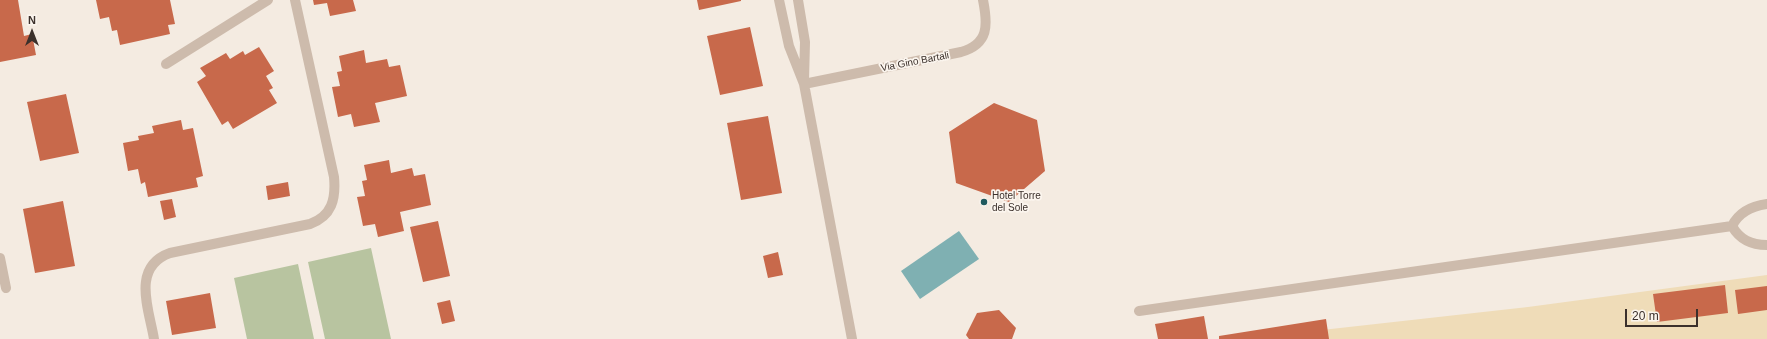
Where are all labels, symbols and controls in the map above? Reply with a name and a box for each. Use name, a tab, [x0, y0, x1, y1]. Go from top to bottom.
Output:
north arrow	[12, 12, 52, 52]
text: N	[28, 14, 36, 26]
street label: Via Gino Bartali	[880, 49, 950, 75]
place label: Hotel Torre del Sole	[992, 190, 1041, 214]
marker: Hotel Torre del Sole	[979, 197, 989, 207]
scale bar	[1627, 301, 1700, 327]
text: 20 m	[1632, 309, 1659, 323]

